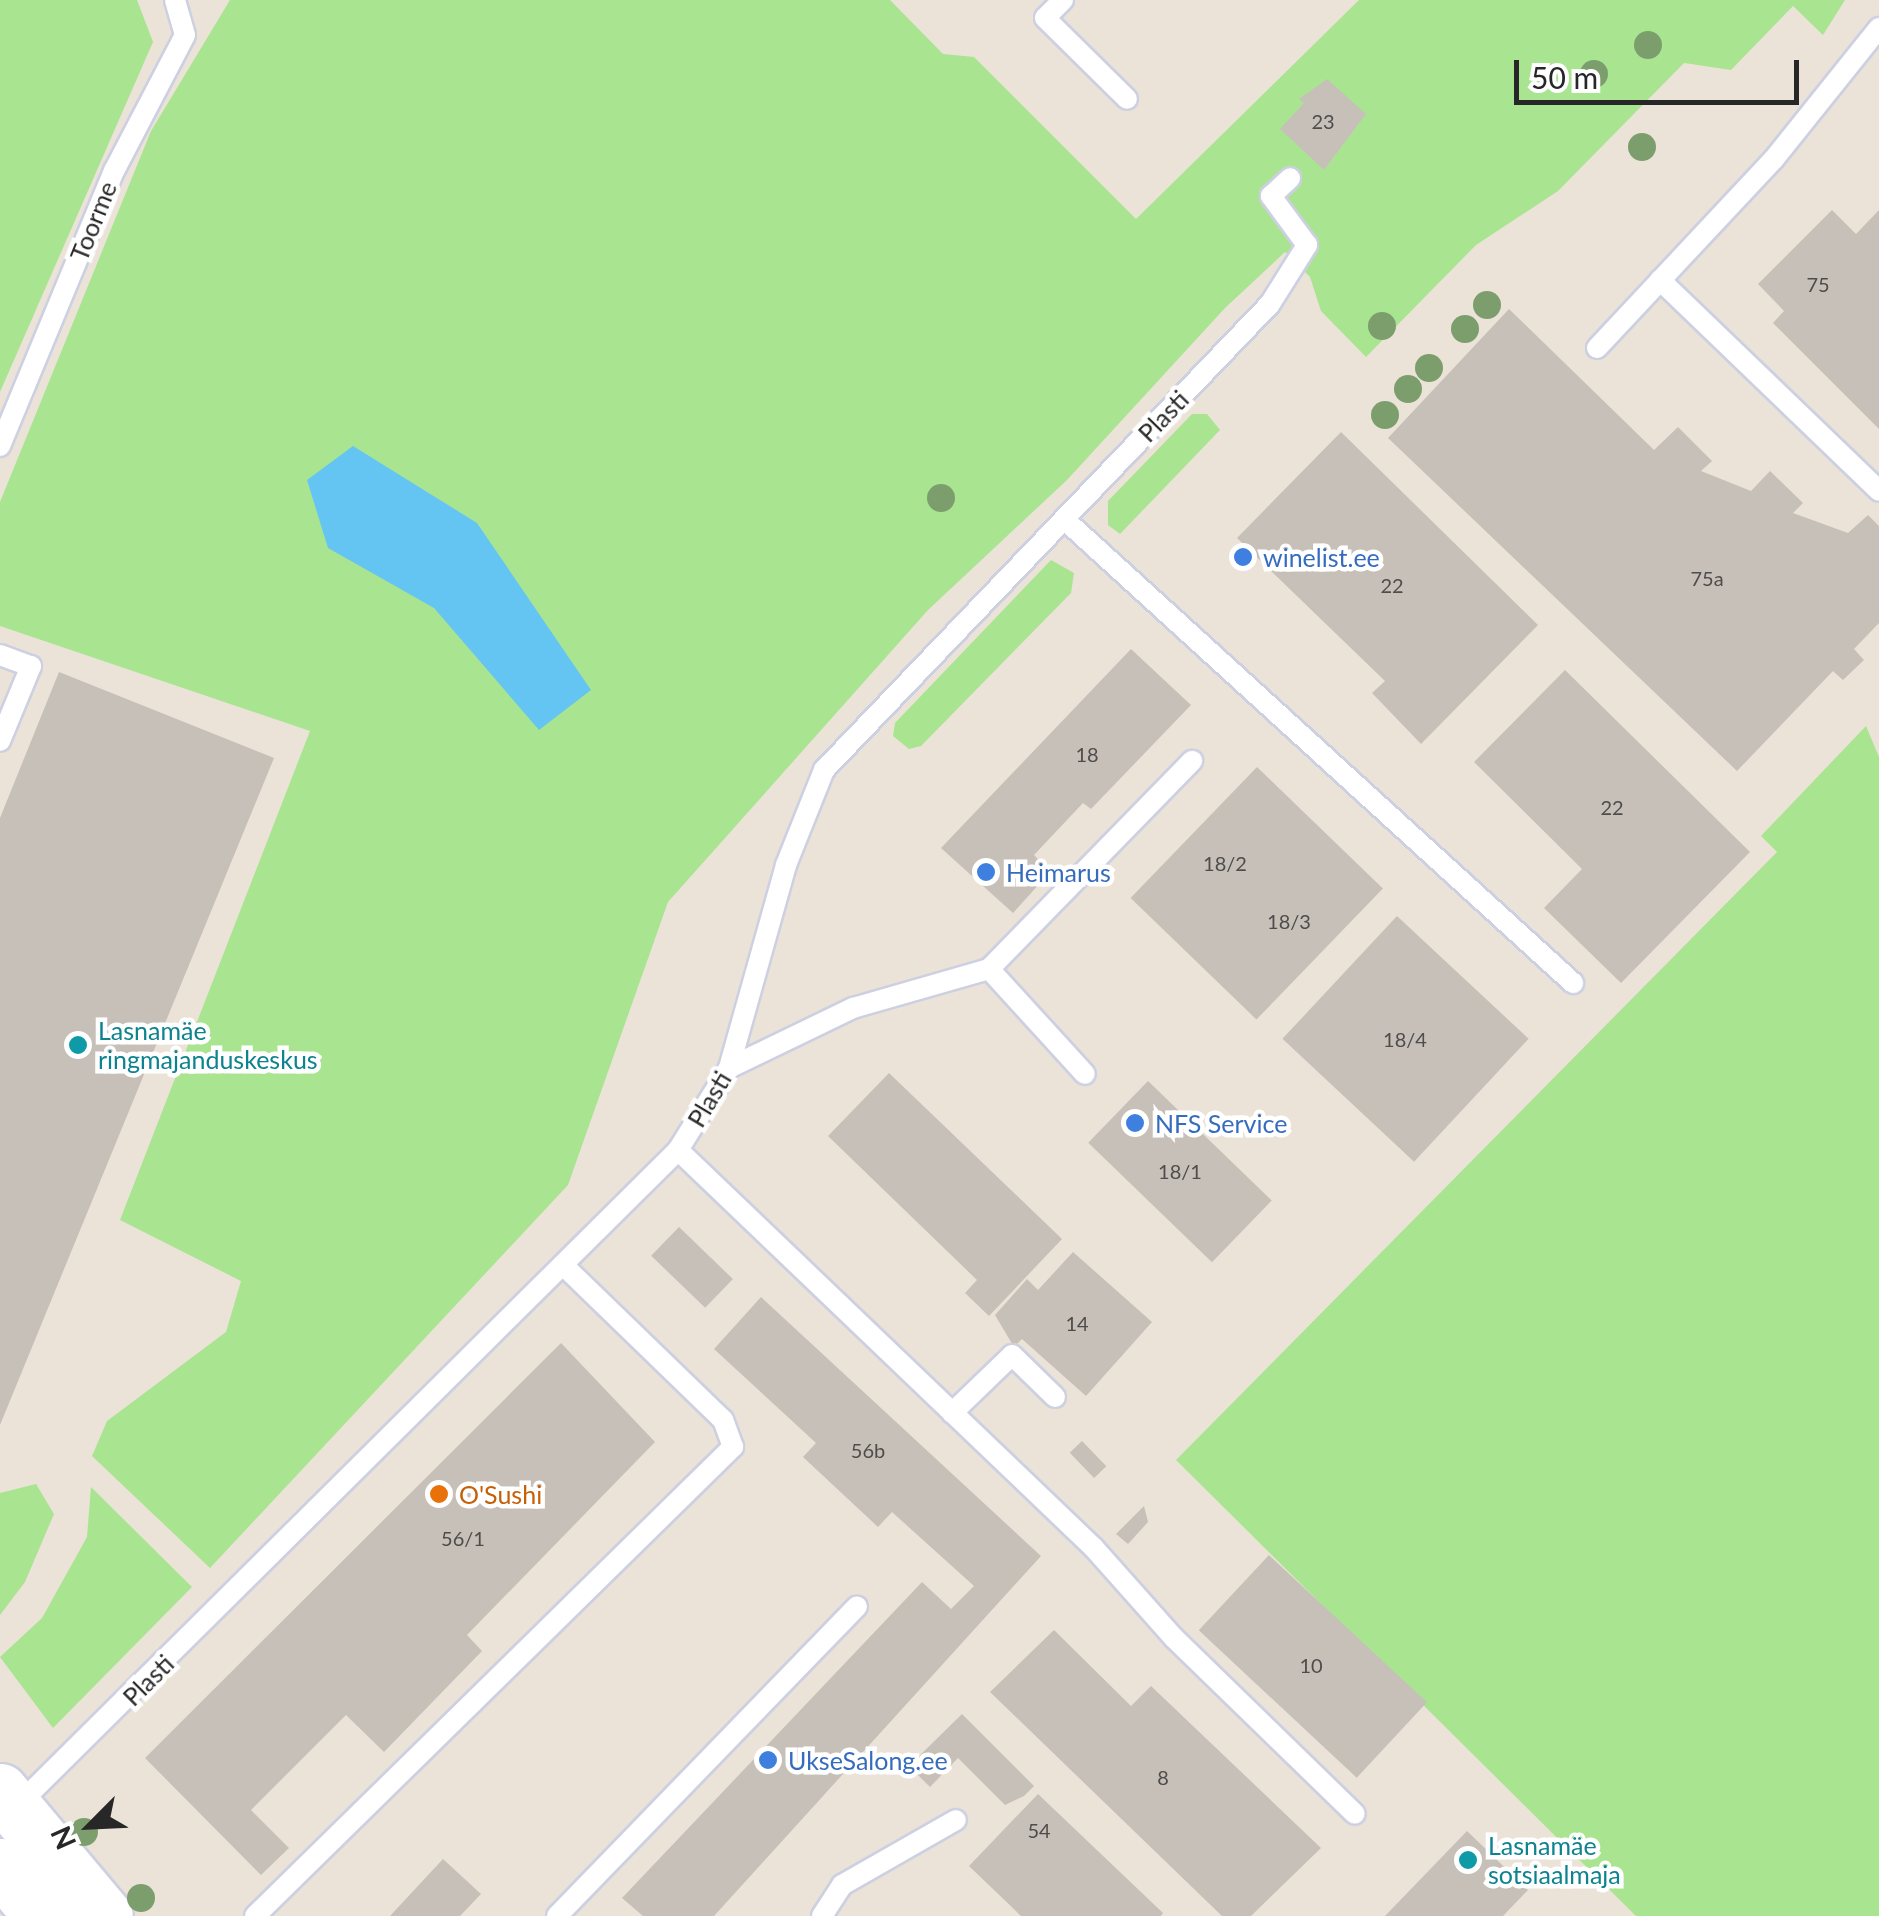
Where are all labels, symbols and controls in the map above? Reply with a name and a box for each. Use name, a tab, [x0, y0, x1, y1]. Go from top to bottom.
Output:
scale bar	[1519, 40, 1804, 102]
text: 50 m	[1531, 59, 1598, 95]
house number: 23	[1311, 109, 1335, 133]
street label: Toorme	[64, 177, 122, 265]
house number: 75	[1806, 272, 1830, 296]
street label: Plasti	[1132, 384, 1194, 448]
place label: winelist.ee	[1263, 542, 1380, 572]
marker: winelist.ee	[1232, 546, 1254, 568]
house number: 75a	[1690, 566, 1724, 590]
house number: 22	[1380, 573, 1404, 597]
house number: 18	[1075, 742, 1099, 766]
house number: 22	[1600, 795, 1624, 819]
house number: 18/2	[1203, 851, 1247, 875]
place label: Heimarus	[1006, 857, 1111, 887]
marker: Heimarus	[975, 861, 997, 883]
house number: 18/3	[1267, 909, 1311, 933]
place label: Lasnamäe ringmajanduskeskus	[98, 1016, 318, 1075]
house number: 18/4	[1383, 1027, 1427, 1051]
marker: Lasnamäe ringmajanduskeskus	[67, 1034, 89, 1056]
street label: Plasti	[681, 1066, 737, 1132]
place label: NFS Service	[1155, 1108, 1287, 1138]
marker: NFS Service	[1124, 1112, 1146, 1134]
house number: 18/1	[1158, 1159, 1202, 1183]
house number: 14	[1065, 1311, 1089, 1335]
house number: 56b	[851, 1438, 885, 1462]
place label: O'Sushi	[459, 1479, 542, 1509]
marker: O'Sushi	[428, 1483, 450, 1505]
house number: 56/1	[441, 1526, 485, 1550]
street label: Plasti	[116, 1648, 180, 1712]
house number: 10	[1299, 1653, 1323, 1677]
place label: UkseSalong.ee	[788, 1745, 948, 1775]
marker: UkseSalong.ee	[757, 1749, 779, 1771]
house number: 8	[1157, 1765, 1169, 1789]
north arrow	[40, 1776, 140, 1876]
house number: 54	[1027, 1818, 1051, 1842]
text: N	[43, 1821, 83, 1855]
place label: Lasnamäe sotsiaalmaja	[1488, 1831, 1621, 1890]
marker: Lasnamäe sotsiaalmaja	[1457, 1849, 1479, 1871]

